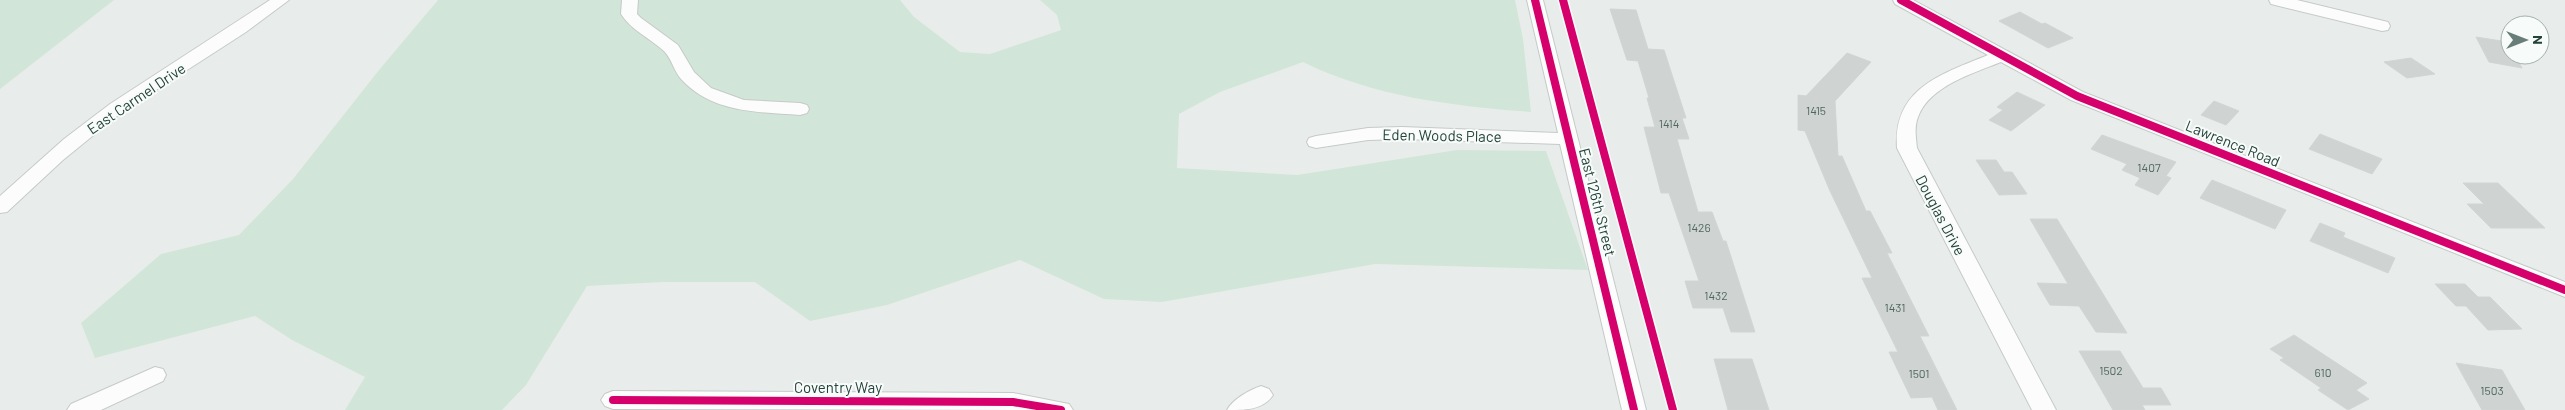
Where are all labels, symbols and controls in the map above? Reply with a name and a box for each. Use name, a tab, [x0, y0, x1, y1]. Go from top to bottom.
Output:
north arrow	[2500, 15, 2550, 65]
text: N	[2530, 35, 2547, 45]
street label: East Carmel Drive	[83, 58, 189, 138]
house number: 1415	[1806, 103, 1826, 117]
house number: 1414	[1659, 116, 1679, 130]
street label: Lawrence Road	[2183, 116, 2283, 170]
street label: Eden Woods Place	[1382, 125, 1502, 145]
street label: East 126th Street	[1576, 146, 1620, 258]
house number: 1407	[2137, 160, 2161, 174]
street label: Douglas Drive	[1912, 172, 1970, 258]
house number: 1426	[1687, 220, 1711, 234]
house number: 1432	[1704, 288, 1728, 302]
house number: 1431	[1884, 300, 1906, 314]
house number: 1502	[2099, 363, 2123, 377]
house number: 610	[2315, 365, 2331, 379]
house number: 1501	[1908, 366, 1930, 380]
street label: Coventry Way	[794, 378, 882, 396]
house number: 1503	[2480, 383, 2504, 397]

